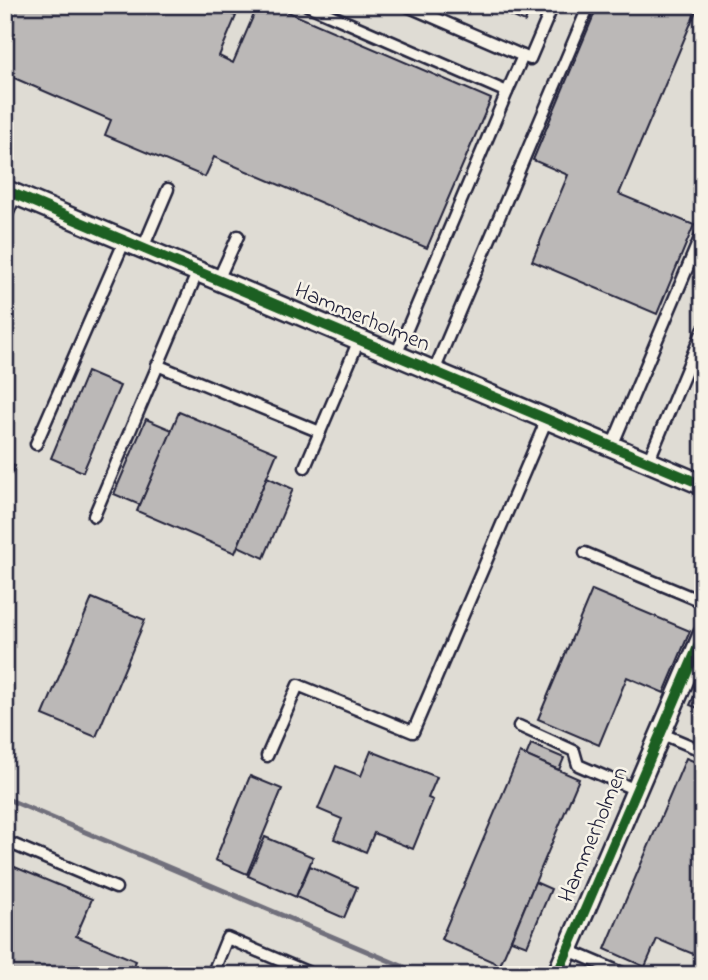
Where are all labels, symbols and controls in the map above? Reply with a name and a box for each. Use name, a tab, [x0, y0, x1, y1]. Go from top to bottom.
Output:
street label: Hammerholmen	[289, 275, 435, 361]
street label: Hammerholmen	[551, 762, 637, 908]

